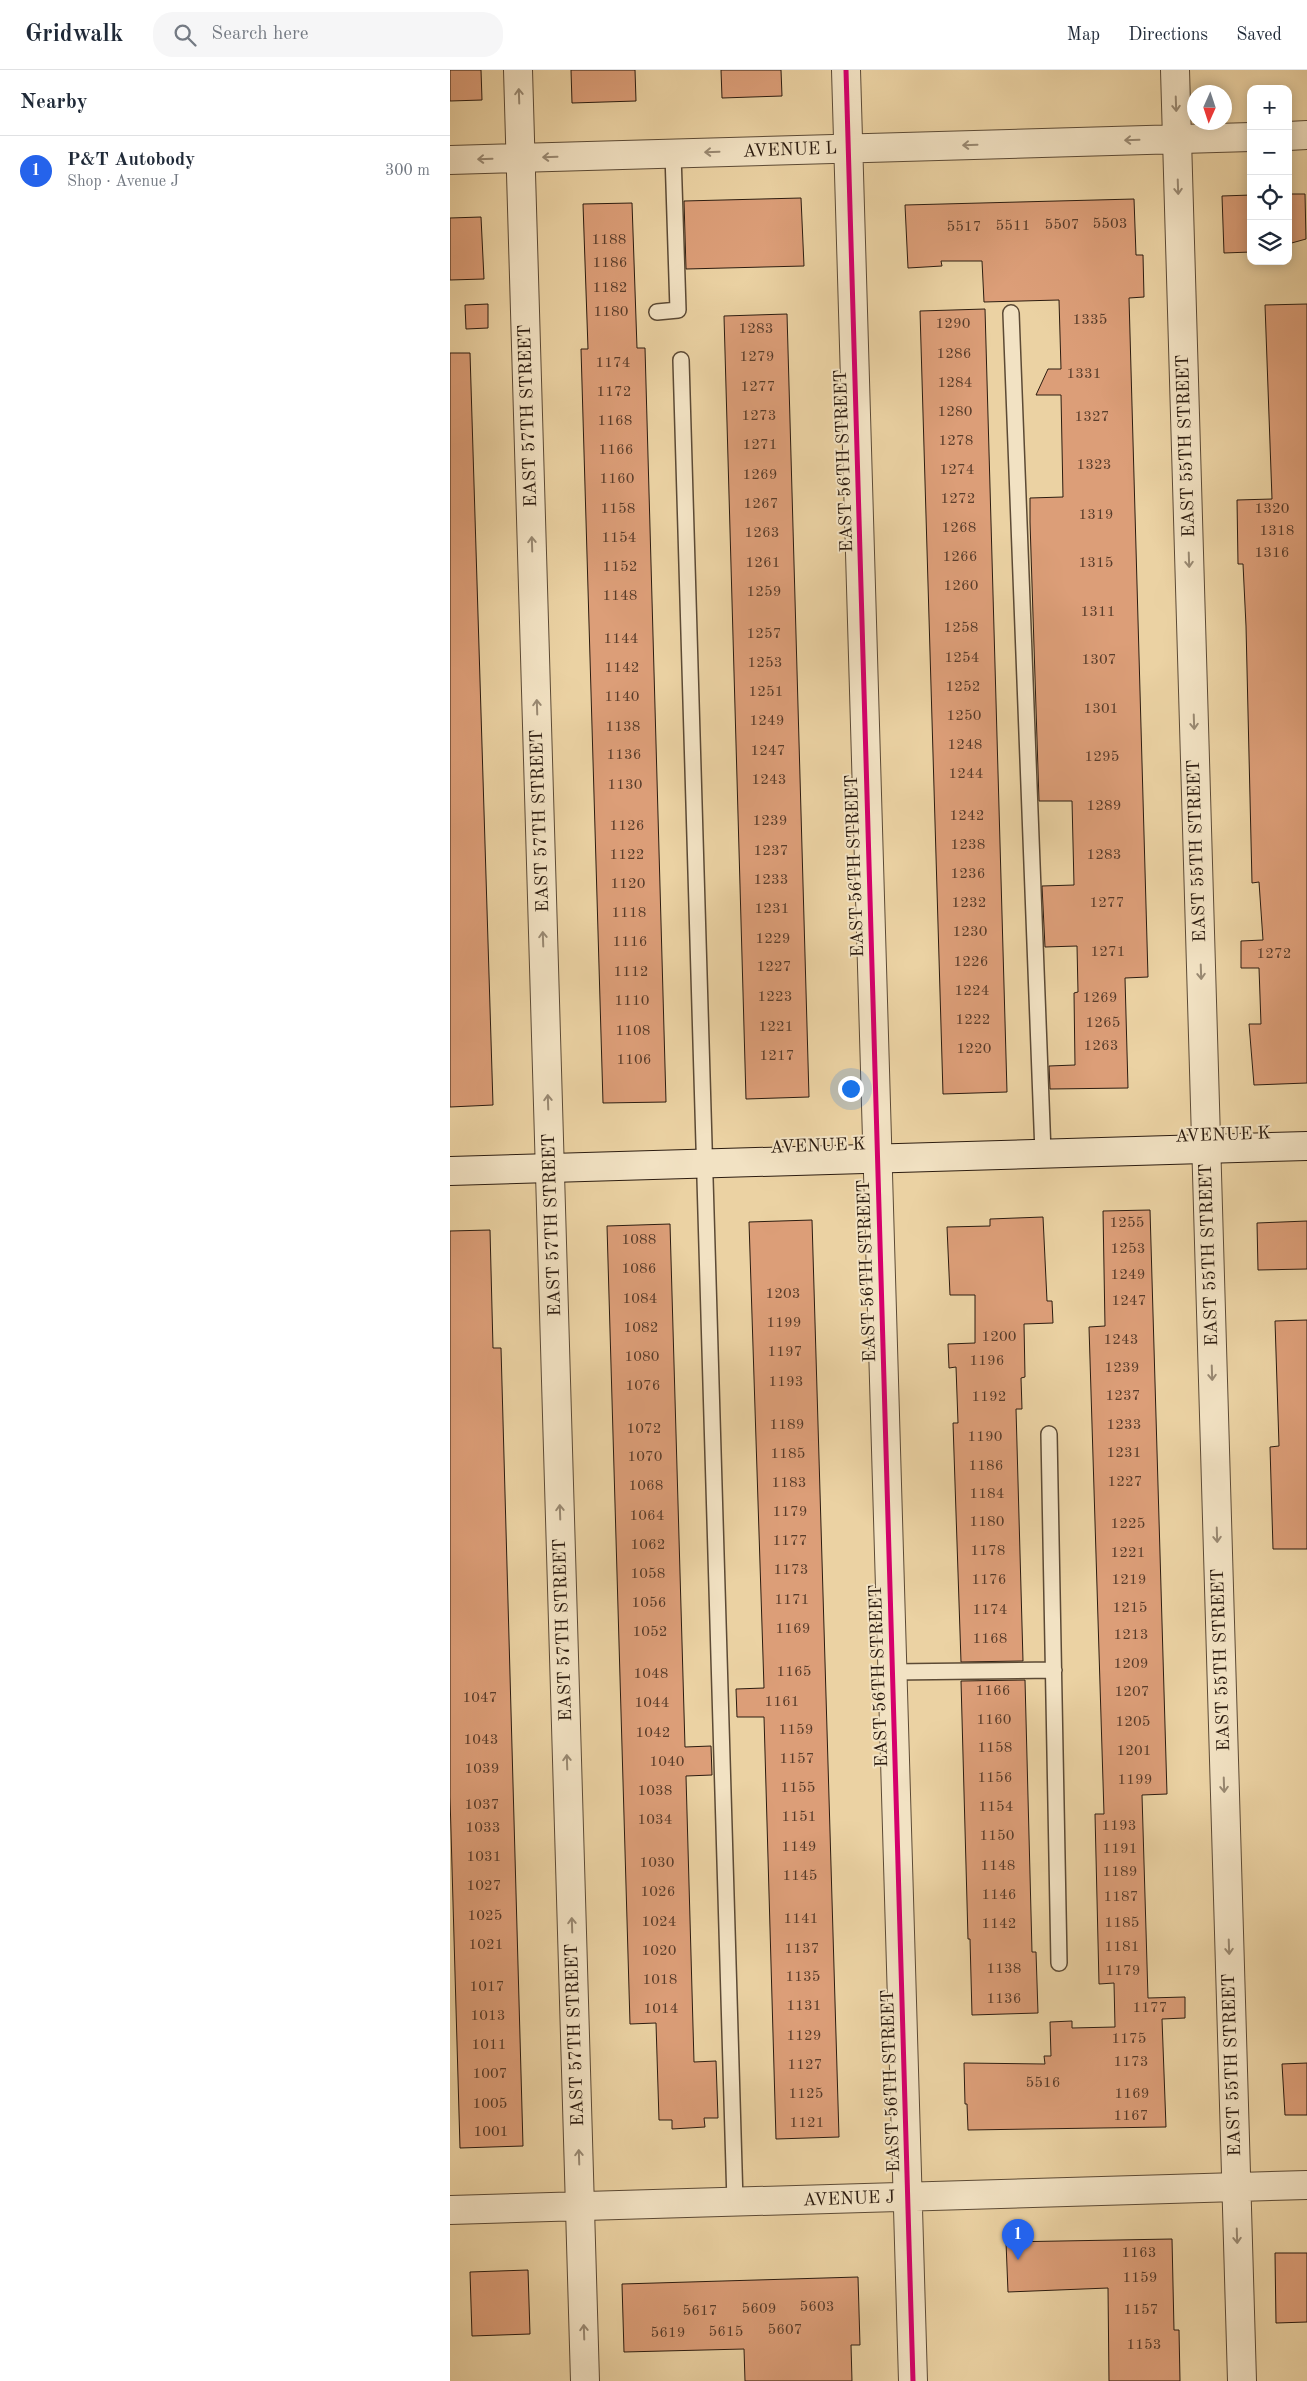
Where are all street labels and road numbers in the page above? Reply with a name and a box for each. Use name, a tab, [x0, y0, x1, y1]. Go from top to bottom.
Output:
street label: AVENUE L	[742, 139, 838, 161]
street label: EAST 57TH STREET	[516, 324, 540, 508]
street label: EAST 55TH STREET	[1174, 354, 1198, 538]
street label: EAST 56TH STREET	[832, 369, 856, 553]
street label: EAST 57TH STREET	[528, 729, 552, 913]
street label: EAST 55TH STREET	[1185, 759, 1209, 943]
street label: EAST 56TH STREET	[843, 774, 867, 958]
street label: AVENUE K	[1175, 1124, 1271, 1146]
street label: EAST 57TH STREET	[540, 1133, 564, 1317]
street label: AVENUE K	[770, 1135, 866, 1157]
street label: EAST 55TH STREET	[1197, 1163, 1221, 1347]
street label: EAST 56TH STREET	[855, 1179, 879, 1363]
street label: EAST 57TH STREET	[551, 1538, 575, 1722]
street label: EAST 55TH STREET	[1209, 1568, 1233, 1752]
street label: EAST 56TH STREET	[867, 1584, 891, 1768]
street label: EAST 57TH STREET	[563, 1943, 587, 2127]
street label: EAST 55TH STREET	[1220, 1973, 1244, 2157]
street label: EAST 56TH STREET	[879, 1989, 903, 2173]
street label: AVENUE J	[803, 2188, 896, 2210]

